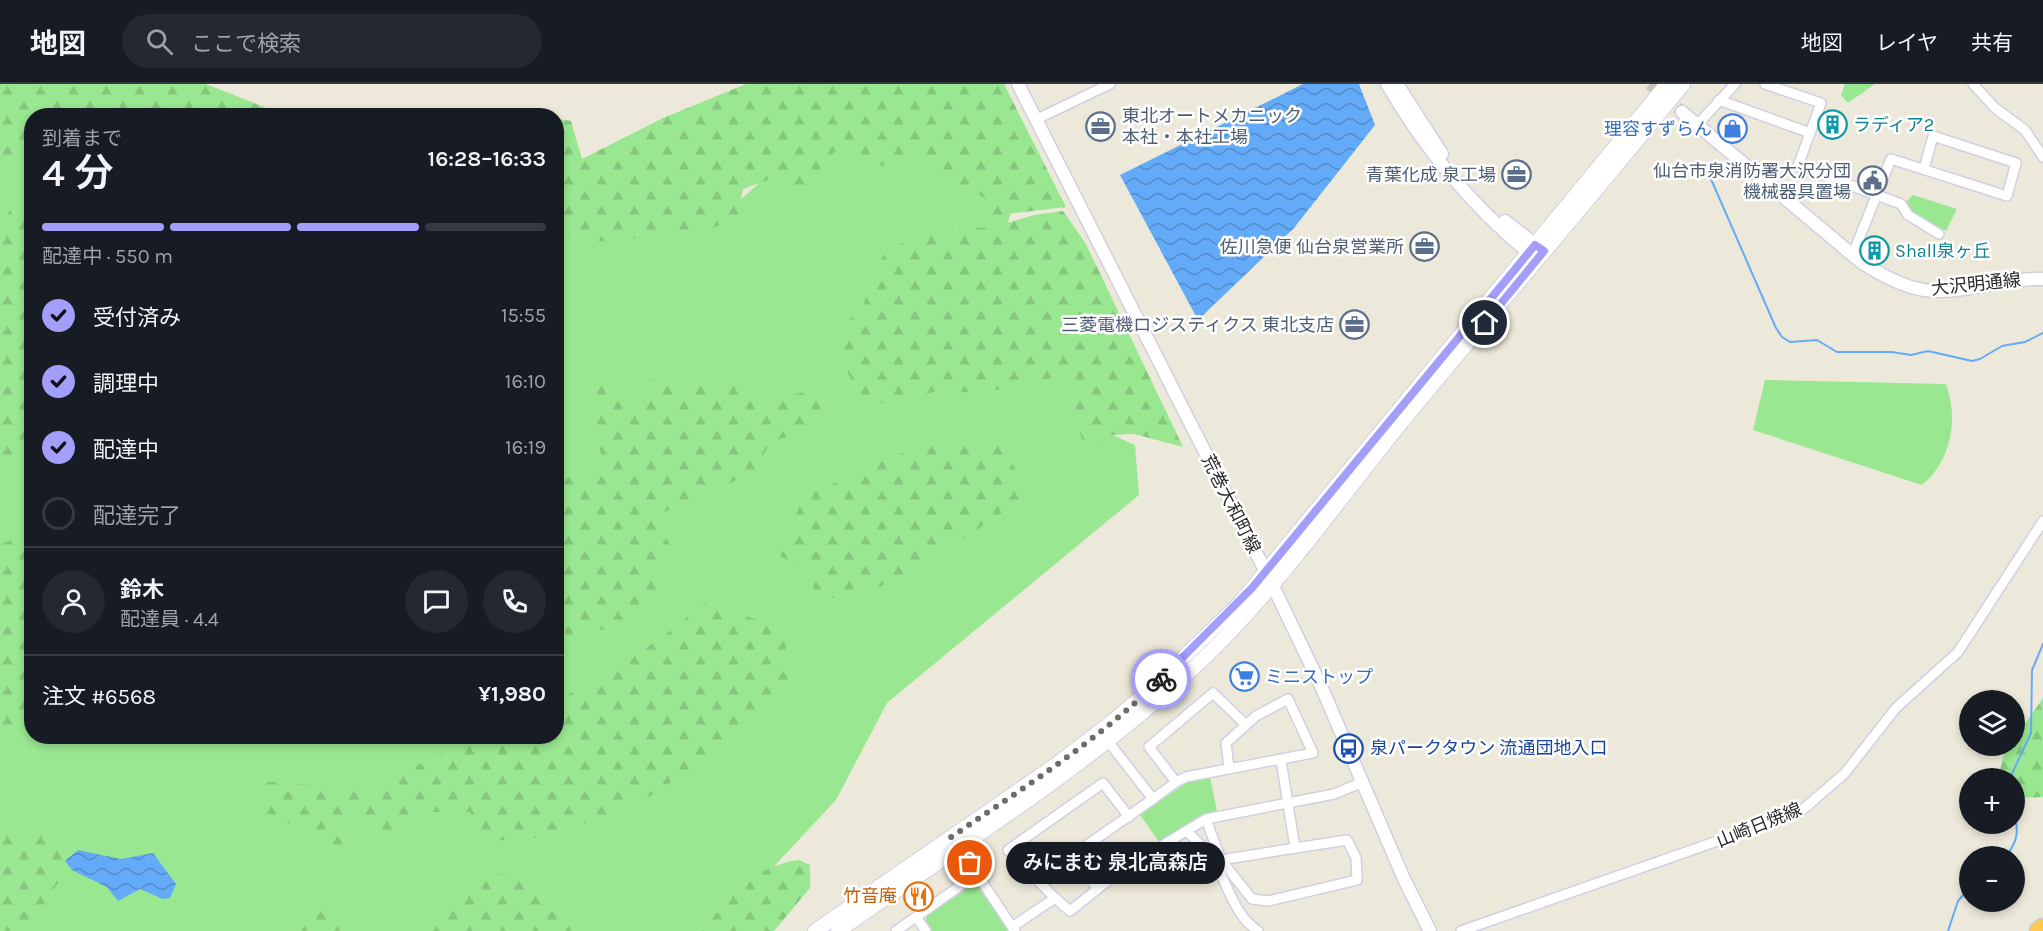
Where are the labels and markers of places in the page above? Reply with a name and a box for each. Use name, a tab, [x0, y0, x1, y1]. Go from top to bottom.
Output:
place label: 東北オートメカニック 本社・本社工場	[1122, 105, 1302, 148]
building icon: ラディア2	[1816, 109, 1848, 141]
office icon: 東北オートメカニック 本社・本社工場	[1085, 110, 1117, 142]
shop icon: 理容すずらん	[1717, 113, 1749, 145]
place label: ラディア2	[1853, 114, 1934, 136]
place label: 理容すずらん	[1604, 118, 1712, 140]
office icon: 青葉化成 泉工場	[1501, 159, 1533, 191]
place label: 仙台市泉消防署大沢分団 機械器具置場	[1653, 160, 1851, 203]
place label: 青葉化成 泉工場	[1366, 164, 1496, 186]
public building icon: 仙台市泉消防署大沢分団 機械器具置場	[1856, 165, 1888, 197]
office icon: 佐川急便 仙台泉営業所	[1409, 231, 1441, 263]
building icon: Shall泉ヶ丘	[1858, 235, 1890, 267]
place label: 佐川急便 仙台泉営業所	[1220, 236, 1404, 258]
place label: Shall泉ヶ丘	[1895, 240, 1991, 262]
pin	[1459, 297, 1510, 348]
office icon: 三菱電機ロジスティクス 東北支店	[1339, 309, 1371, 341]
place label: 三菱電機ロジスティクス 東北支店	[1061, 314, 1334, 336]
supermarket icon: ミニストップ	[1228, 661, 1260, 693]
place label: ミニストップ	[1265, 666, 1373, 688]
bus stop icon: 泉パークタウン 流通団地入口	[1333, 732, 1365, 764]
place label: 泉パークタウン 流通団地入口	[1370, 737, 1608, 759]
pin	[944, 837, 995, 888]
callout: みにまむ 泉北高森店	[1006, 842, 1225, 884]
restaurant icon: 竹音庵	[902, 880, 934, 912]
place label: 竹音庵	[843, 885, 897, 907]

